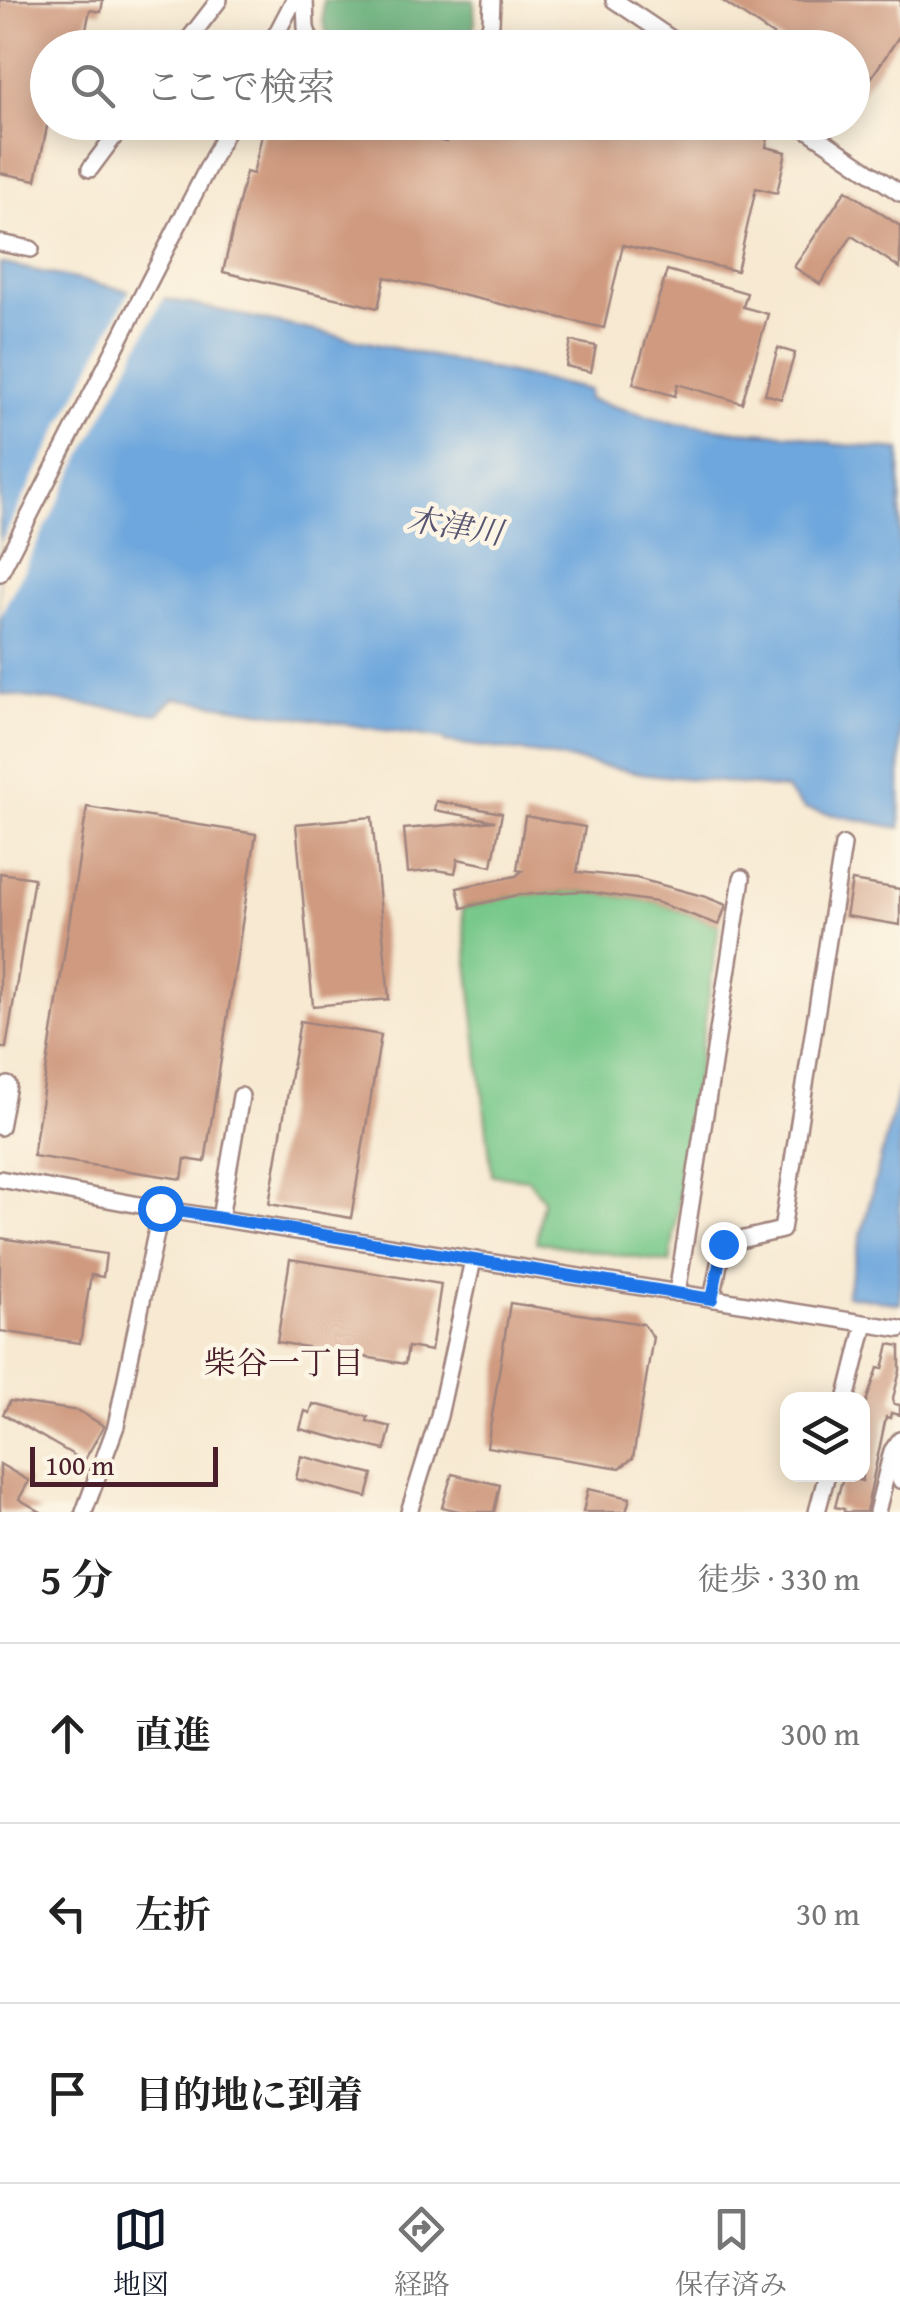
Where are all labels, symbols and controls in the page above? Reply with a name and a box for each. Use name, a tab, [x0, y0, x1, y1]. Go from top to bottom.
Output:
search box	[30, 30, 870, 140]
icon: search	[65, 58, 120, 113]
text: ここで検索	[145, 58, 335, 114]
water label: 木津川	[404, 495, 509, 557]
route start	[138, 1186, 184, 1232]
route end	[701, 1222, 747, 1268]
district label: 柴谷一丁目	[204, 1339, 364, 1386]
map controls	[780, 1392, 870, 1482]
button: layers	[780, 1392, 870, 1482]
scale bar	[30, 1442, 218, 1486]
text: 100 m	[45, 1444, 114, 1485]
text: 5 分	[40, 1548, 113, 1609]
text: 徒歩 · 330 m	[697, 1555, 860, 1602]
icon: ahead	[40, 1706, 95, 1761]
text: 直進	[135, 1706, 211, 1762]
text: 300 m	[781, 1710, 860, 1757]
icon: left	[40, 1886, 95, 1941]
text: 左折	[135, 1886, 211, 1942]
text: 30 m	[796, 1890, 860, 1937]
icon: arrive	[40, 2066, 95, 2121]
text: 目的地に到着	[135, 2066, 363, 2122]
tab: 地図	[113, 2202, 169, 2304]
tab: 経路	[394, 2202, 450, 2304]
tab: 保存済み	[675, 2202, 787, 2304]

